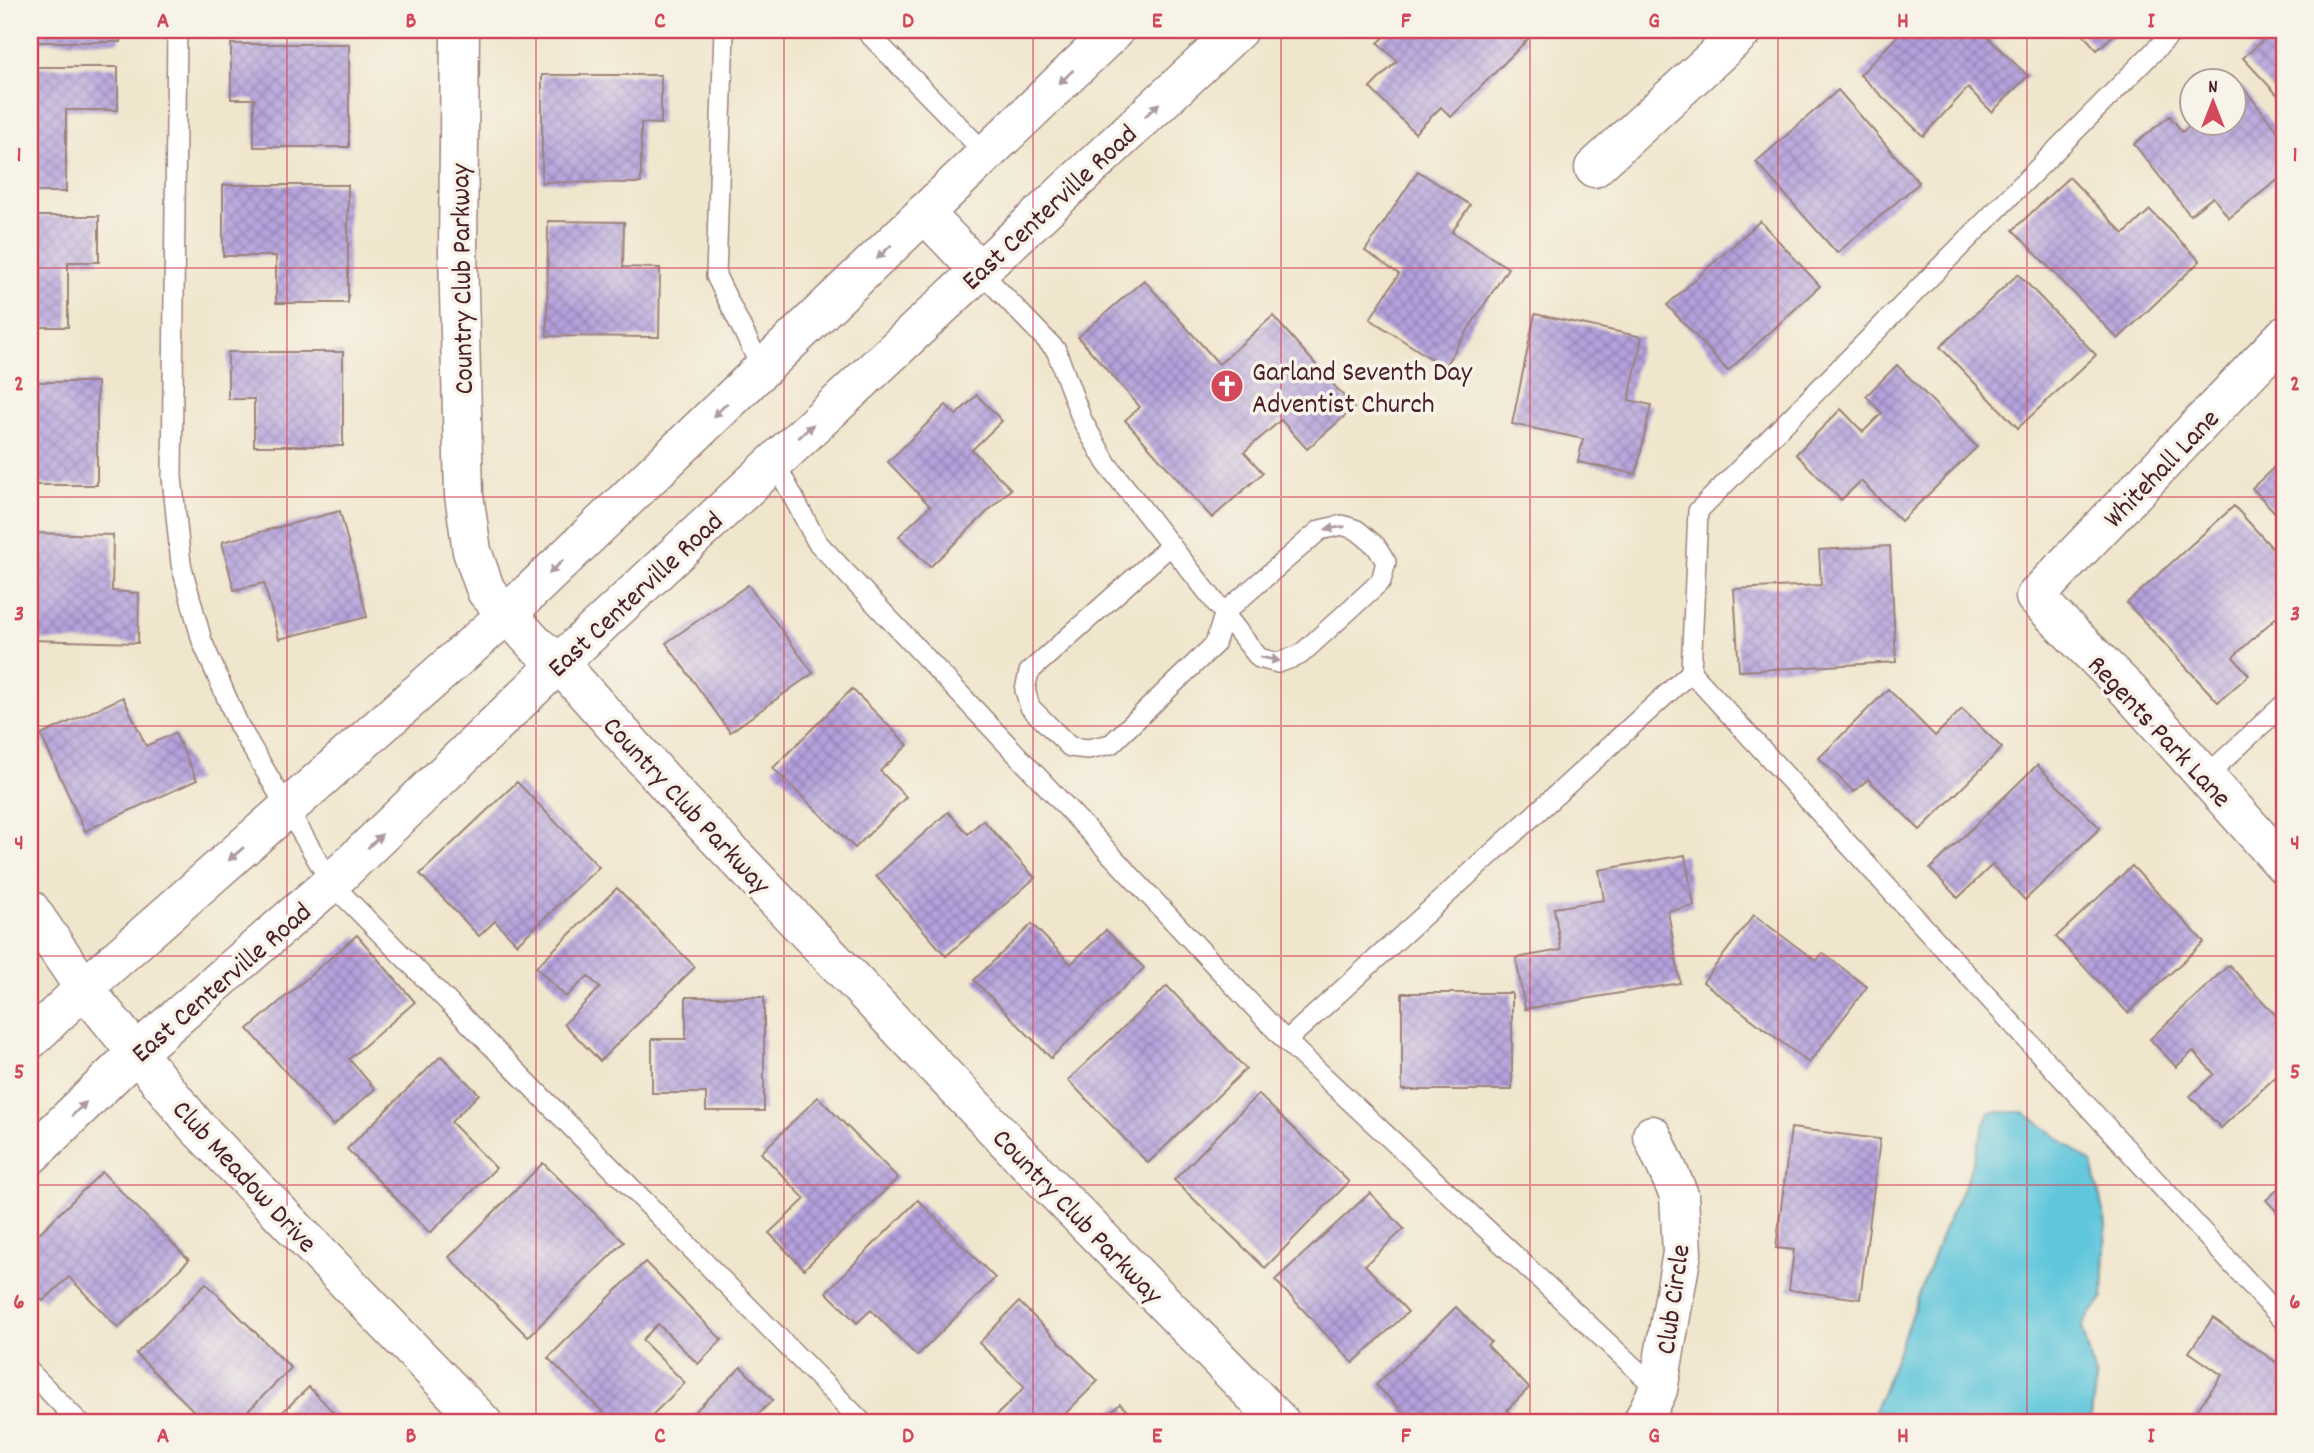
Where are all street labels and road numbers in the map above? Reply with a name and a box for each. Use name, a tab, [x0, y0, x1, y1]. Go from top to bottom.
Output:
street label: East Centerville Road	[954, 117, 1148, 302]
street label: Country Club Parkway	[443, 162, 487, 395]
street label: Whitehall Lane	[2096, 402, 2231, 539]
street label: East Centerville Road	[540, 504, 734, 689]
street label: Regents Park Lane	[2076, 648, 2239, 819]
street label: Country Club Parkway	[591, 709, 778, 906]
street label: East Centerville Road	[124, 895, 322, 1075]
street label: Club Meadow Drive	[161, 1093, 324, 1264]
street label: Country Club Parkway	[981, 1121, 1171, 1316]
street label: Club Circle	[1648, 1242, 1703, 1357]

